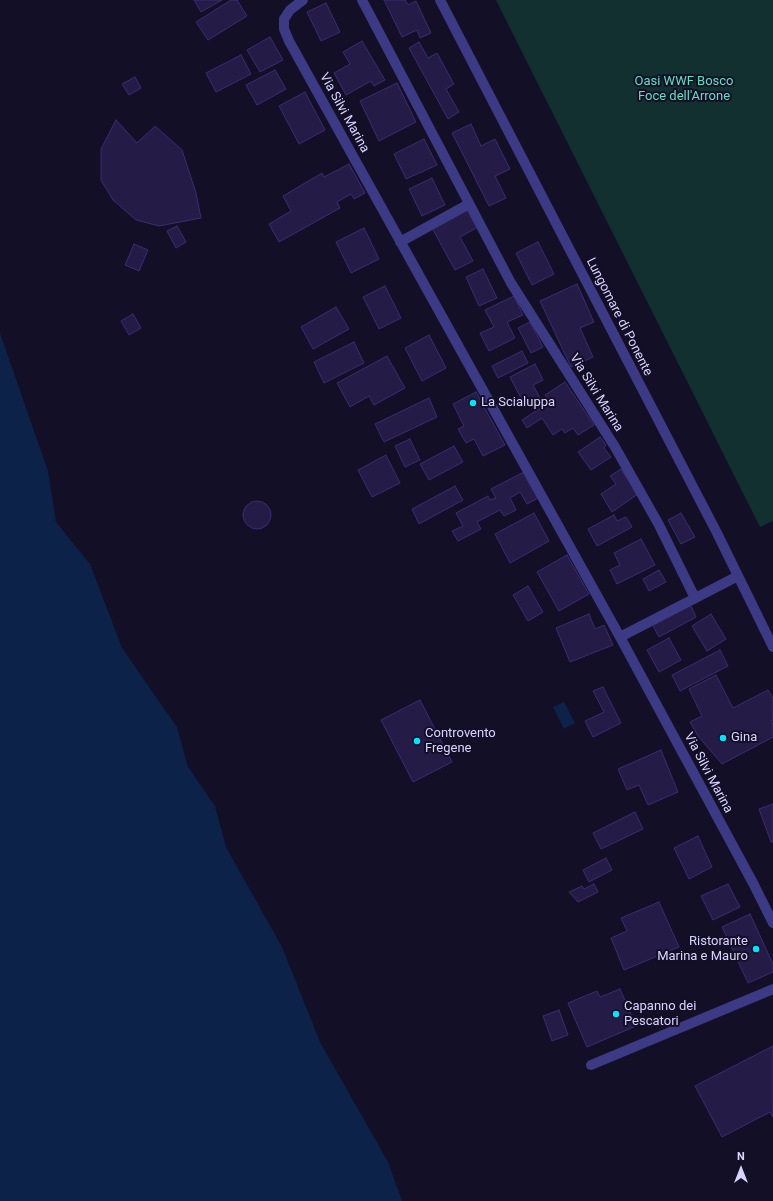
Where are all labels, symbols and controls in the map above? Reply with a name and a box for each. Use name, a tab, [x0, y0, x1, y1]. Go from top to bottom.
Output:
street label: Via Silvi Marina	[316, 70, 372, 156]
park label: Oasi WWF Bosco Foce dell'Arrone	[634, 74, 734, 105]
street label: Lungomare di Ponente	[582, 255, 656, 379]
street label: Via Silvi Marina	[566, 351, 626, 435]
place label: La Scialuppa	[481, 395, 555, 411]
marker: La Scialuppa	[468, 398, 478, 408]
place label: Controvento Fregene	[425, 726, 496, 757]
street label: Via Silvi Marina	[680, 730, 736, 816]
place label: Gina	[731, 730, 757, 746]
marker: Gina	[718, 733, 728, 743]
marker: Controvento Fregene	[412, 736, 422, 746]
place label: Ristorante Marina e Mauro	[657, 934, 748, 965]
marker: Ristorante Marina e Mauro	[751, 944, 761, 954]
place label: Capanno dei Pescatori	[624, 999, 696, 1030]
marker: Capanno dei Pescatori	[611, 1009, 621, 1019]
north arrow	[721, 1149, 761, 1189]
text: N	[737, 1150, 745, 1163]

